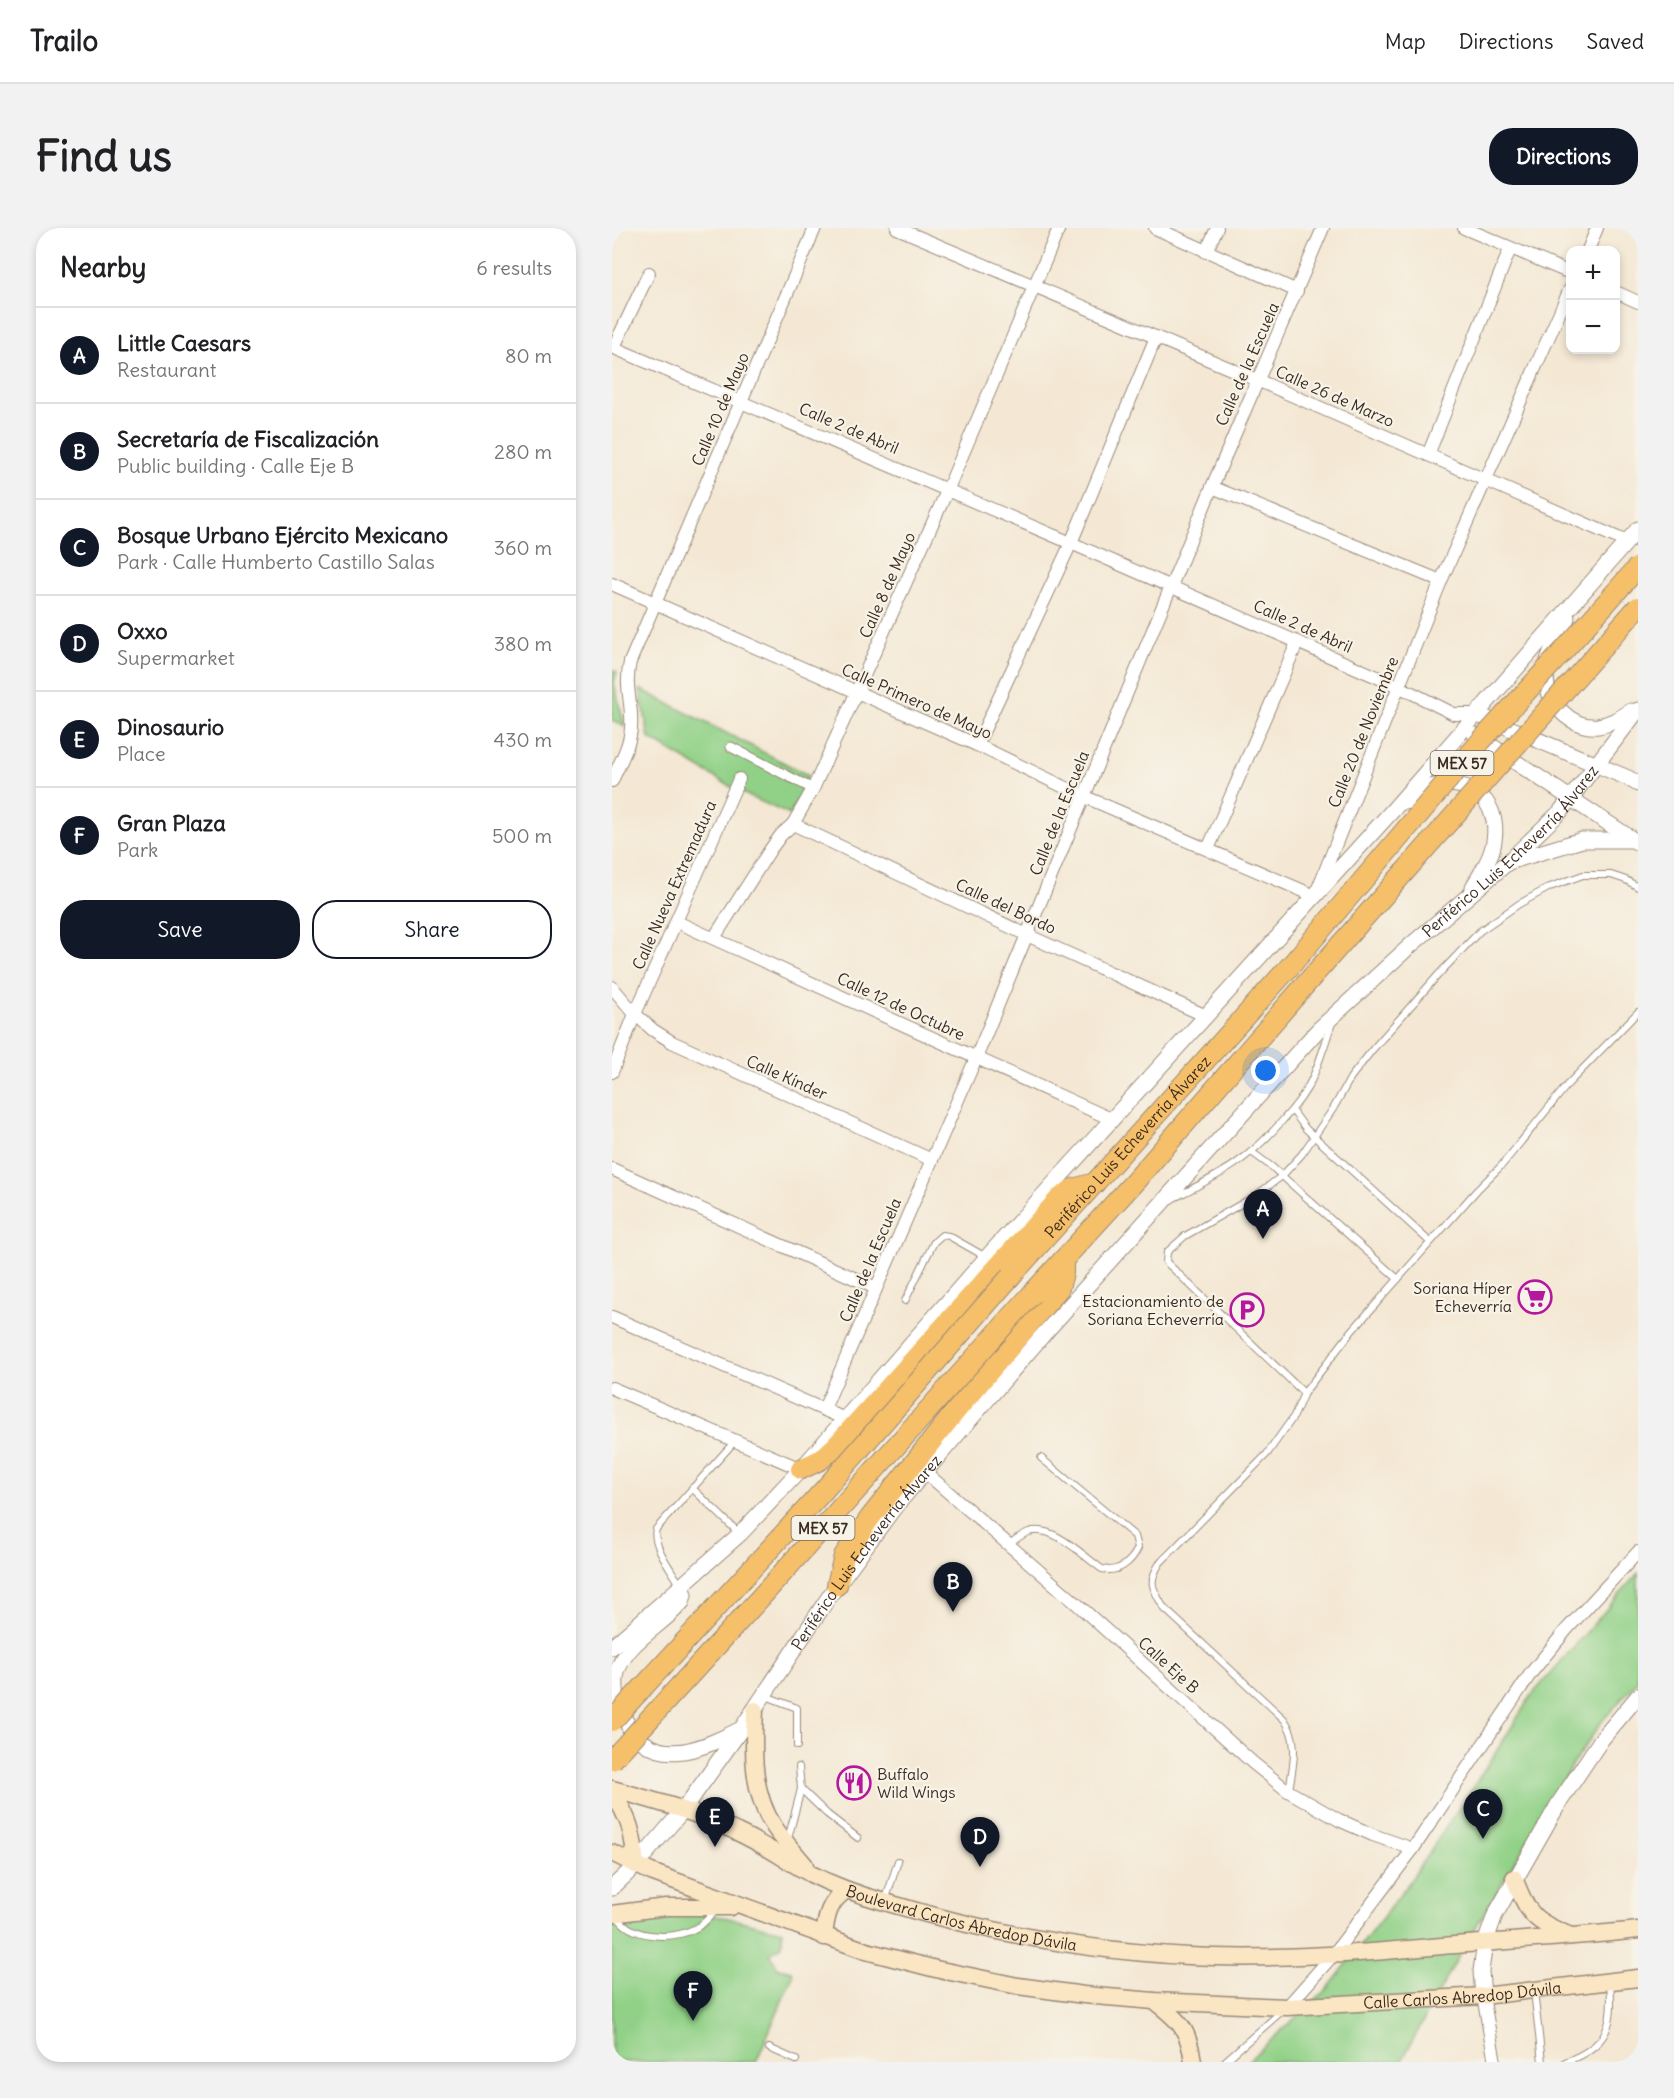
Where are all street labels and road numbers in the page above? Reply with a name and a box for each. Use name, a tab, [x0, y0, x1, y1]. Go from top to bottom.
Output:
street label: Calle de la Escuela	[1211, 299, 1283, 429]
street label: Calle 10 de Mayo	[687, 349, 753, 469]
street label: Calle 26 de Marzo	[1273, 361, 1397, 431]
street label: Calle 2 de Abril	[796, 398, 902, 458]
street label: Calle 8 de Mayo	[855, 529, 919, 641]
street label: Calle 2 de Abril	[1250, 595, 1356, 657]
street label: Calle 20 de Noviembre	[1323, 653, 1403, 811]
street label: Calle Primero de Mayo	[839, 659, 995, 743]
street label: Calle de la Escuela	[1025, 748, 1093, 878]
road number: MEX 57	[1430, 751, 1494, 775]
street label: Periférico Luis Echeverría Álvarez	[1418, 761, 1603, 941]
street label: Calle Nueva Extremadura	[628, 797, 720, 973]
street label: Calle del Bordo	[953, 874, 1059, 938]
street label: Calle 12 de Octubre	[834, 968, 968, 1044]
street label: Calle Kínder	[743, 1050, 831, 1104]
street label: Periférico Luis Echeverría Álvarez	[1040, 1051, 1215, 1242]
street label: Calle de la Escuela	[835, 1195, 905, 1325]
street label: Periférico Luis Echeverría Álvarez	[787, 1450, 946, 1654]
road number: MEX 57	[792, 1516, 854, 1540]
street label: Calle Eje B	[1134, 1632, 1204, 1698]
street label: Boulevard Carlos Abredop Dávila	[843, 1880, 1078, 1955]
street label: Calle Carlos Abredop Dávila	[1363, 1977, 1562, 2013]

